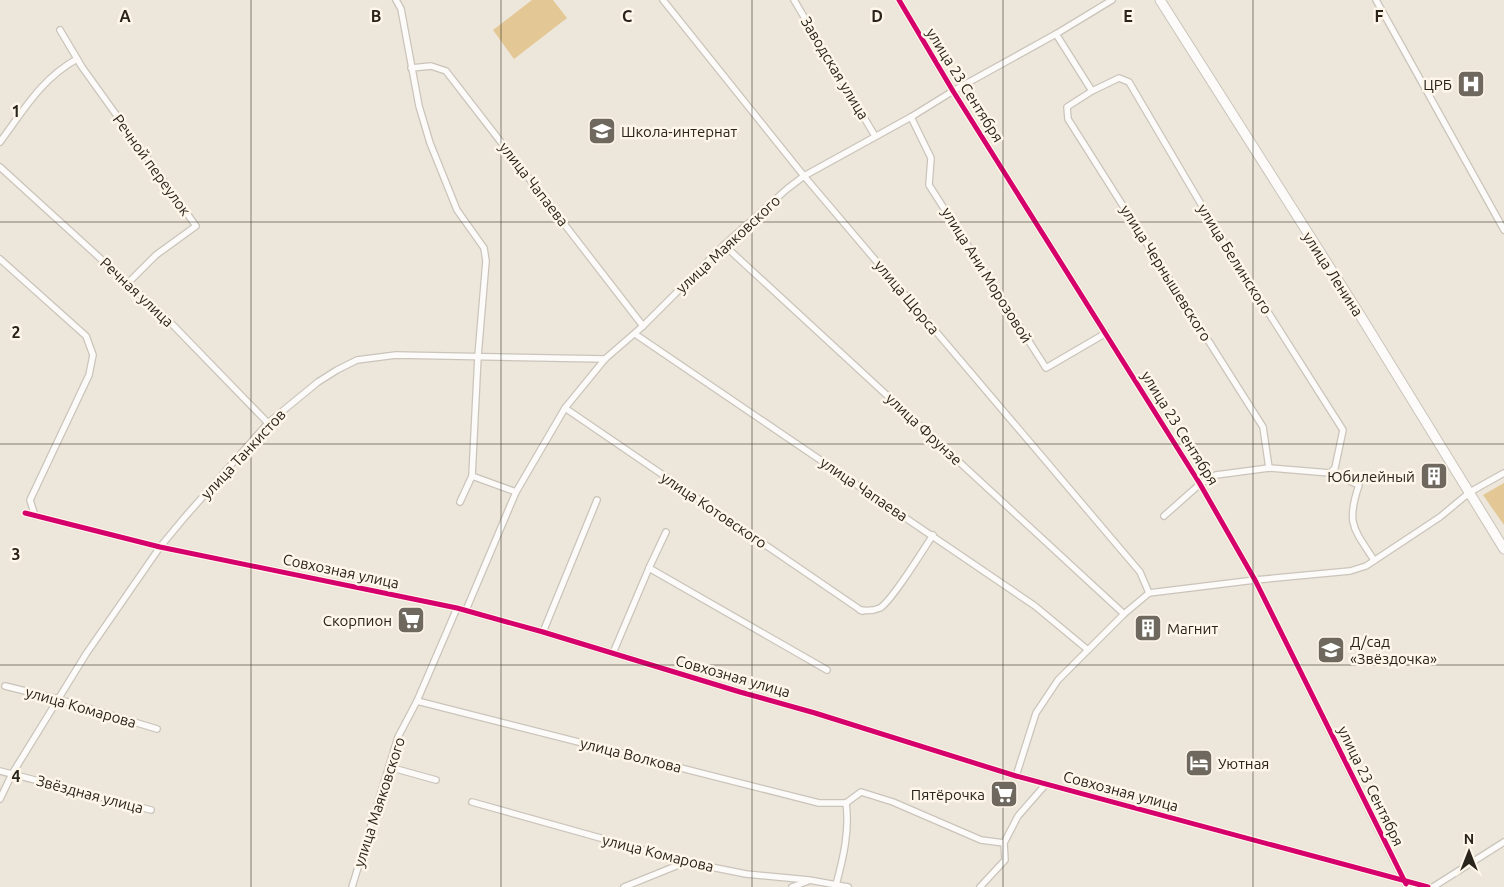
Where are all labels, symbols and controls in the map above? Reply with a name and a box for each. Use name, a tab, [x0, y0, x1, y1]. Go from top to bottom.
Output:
text: A	[119, 7, 131, 25]
text: B	[371, 7, 381, 25]
text: C	[622, 7, 632, 25]
text: D	[871, 7, 883, 25]
text: E	[1123, 7, 1133, 25]
text: F	[1375, 7, 1384, 25]
street label: Заводская улица	[798, 14, 872, 122]
street label: улица 23 Сентября	[923, 25, 1007, 145]
hospital icon: ЦРБ	[1456, 69, 1486, 99]
place label: ЦРБ	[1423, 76, 1452, 93]
text: 1	[11, 102, 21, 120]
street label: Речной переулок	[110, 111, 195, 219]
school or university icon: Школа-интернат	[587, 116, 617, 146]
place label: Школа-интернат	[621, 123, 737, 140]
street label: улица Чапаева	[496, 139, 572, 229]
street label: улица Маяковского	[673, 191, 783, 297]
street label: улица Белинского	[1194, 201, 1276, 317]
street label: улица Чернышевского	[1117, 202, 1215, 344]
street label: улица Ани Морозовой	[938, 204, 1036, 346]
street label: улица Ленина	[1299, 229, 1367, 319]
street label: Речная улица	[97, 254, 177, 330]
street label: улица Щорса	[871, 256, 943, 338]
text: 2	[11, 323, 21, 341]
street label: улица 23 Сентября	[1138, 368, 1222, 488]
street label: улица Фрунзе	[882, 389, 966, 469]
street label: улица Танкистов	[197, 406, 289, 502]
street label: улица Чапаева	[817, 453, 911, 525]
building icon: Юбилейный	[1419, 461, 1449, 491]
street label: улица Котовского	[658, 468, 770, 552]
place label: Юбилейный	[1327, 468, 1415, 485]
text: 3	[11, 545, 21, 563]
street label: Совхозная улица	[281, 550, 401, 592]
supermarket icon: Скорпион	[396, 605, 426, 635]
place label: Скорпион	[323, 612, 392, 629]
building icon: Магнит	[1133, 613, 1163, 643]
place label: Магнит	[1167, 620, 1218, 637]
place label: Д/сад «Звёздочка»	[1350, 633, 1437, 667]
school or university icon: Д/сад «Звёздочка»	[1316, 635, 1346, 665]
street label: Совхозная улица	[674, 651, 792, 701]
street label: улица Комарова	[24, 683, 138, 731]
street label: улица 23 Сентября	[1335, 723, 1407, 849]
street label: улица Волкова	[579, 734, 683, 776]
street label: улица Маяковского	[350, 735, 408, 869]
hotel icon: Уютная	[1184, 748, 1214, 778]
place label: Уютная	[1218, 755, 1269, 772]
text: 4	[11, 767, 21, 785]
street label: Совхозная улица	[1062, 767, 1180, 815]
street label: Звёздная улица	[35, 772, 145, 816]
supermarket icon: Пятёрочка	[989, 779, 1019, 809]
place label: Пятёрочка	[911, 786, 985, 803]
north arrow	[1444, 827, 1494, 877]
street label: улица Комарова	[600, 831, 716, 875]
text: N	[1464, 831, 1474, 847]

